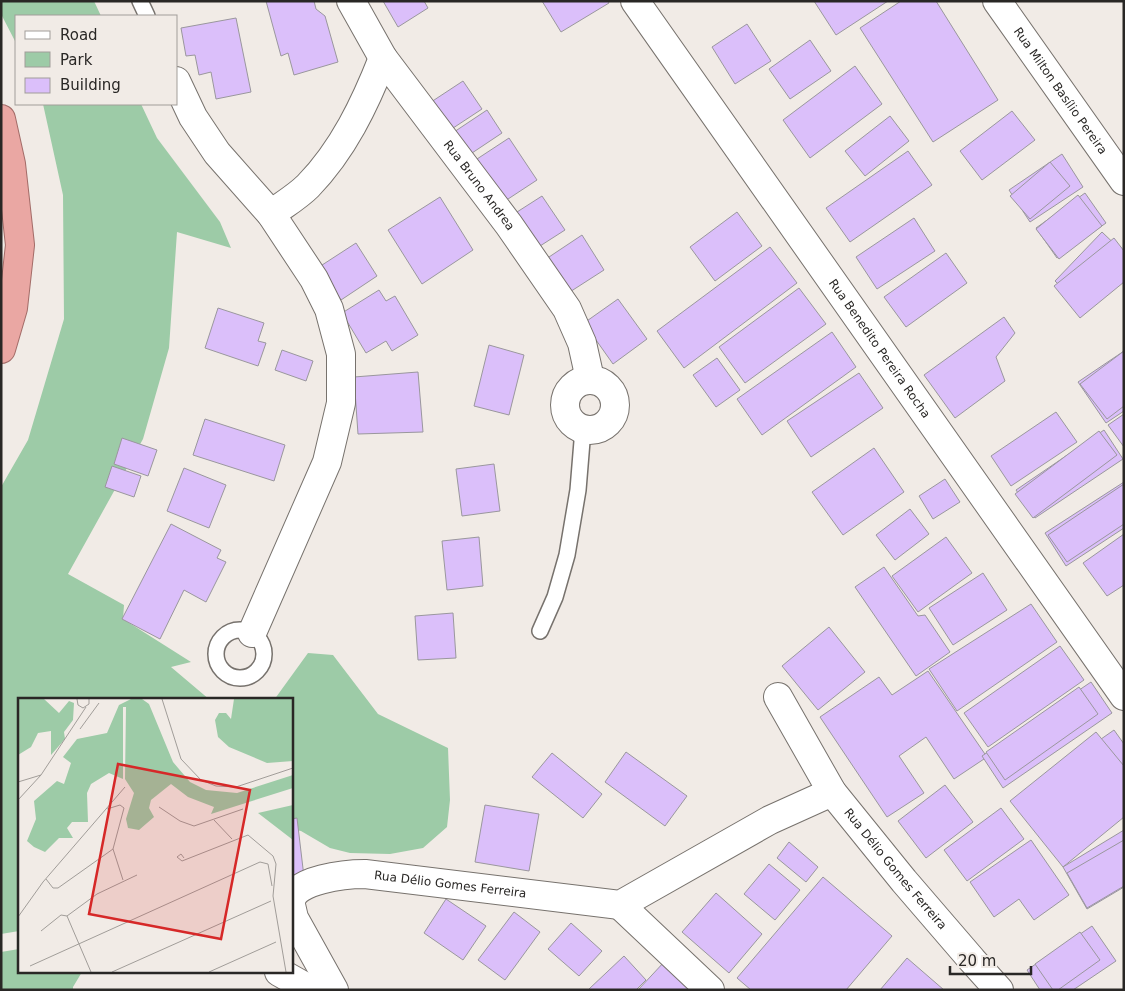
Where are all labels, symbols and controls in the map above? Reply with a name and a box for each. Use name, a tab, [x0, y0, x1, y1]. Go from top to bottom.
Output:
legend	[15, 15, 178, 105]
street label: Rua Milton Basílio Pereira	[1011, 25, 1110, 157]
text: Road	[60, 26, 98, 44]
text: Park	[60, 51, 93, 69]
text: Building	[60, 76, 121, 94]
street label: Rua Bruno Andrea	[441, 138, 518, 233]
street label: Rua Benedito Pereira Rocha	[826, 276, 933, 421]
inset map	[18, 698, 292, 974]
street label: Rua Délio Gomes Ferreira	[841, 806, 950, 932]
street label: Rua Délio Gomes Ferreira	[374, 868, 527, 901]
scale bar	[950, 944, 1031, 976]
text: 20 m	[958, 952, 996, 970]

